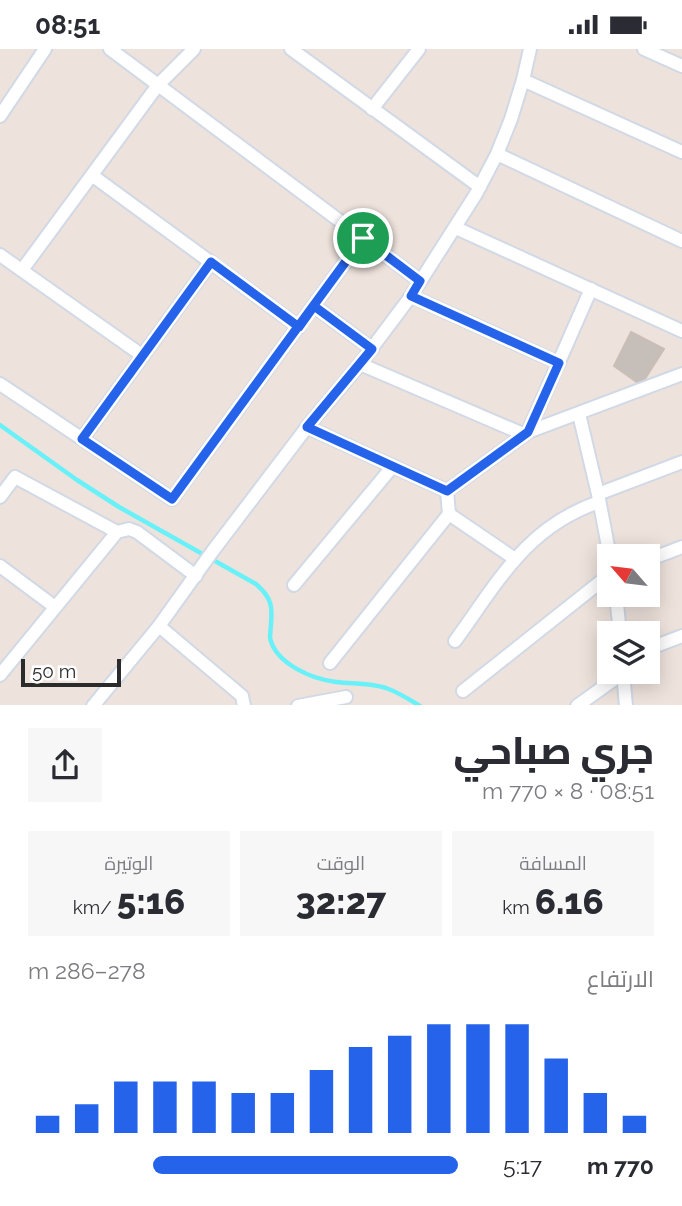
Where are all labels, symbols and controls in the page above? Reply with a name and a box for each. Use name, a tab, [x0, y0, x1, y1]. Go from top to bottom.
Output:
text: 08:51	[35, 10, 100, 40]
pin	[333, 208, 393, 268]
icon: arrive	[344, 219, 382, 257]
north arrow	[597, 544, 660, 607]
map controls	[597, 544, 660, 684]
button: layers	[597, 621, 660, 684]
scale bar	[21, 657, 121, 688]
text: 50 m	[32, 660, 76, 682]
button: share	[28, 728, 102, 802]
text: جري صباحي	[454, 728, 654, 773]
text: 08:51 · 8 × 770 m	[482, 777, 654, 804]
text: الوتيرة	[105, 852, 153, 874]
text: الوقت	[317, 852, 365, 874]
text: المسافة	[519, 852, 587, 874]
text: 5:16	[117, 881, 185, 922]
text: 32:27	[296, 881, 386, 922]
text: 6.16	[535, 881, 604, 922]
text: /km	[73, 896, 117, 918]
text: km	[502, 896, 535, 918]
text: 278–286 m	[28, 957, 146, 984]
text: الارتفاع	[587, 965, 654, 992]
text: 5:17	[503, 1152, 542, 1179]
text: 770 m	[587, 1152, 654, 1179]

